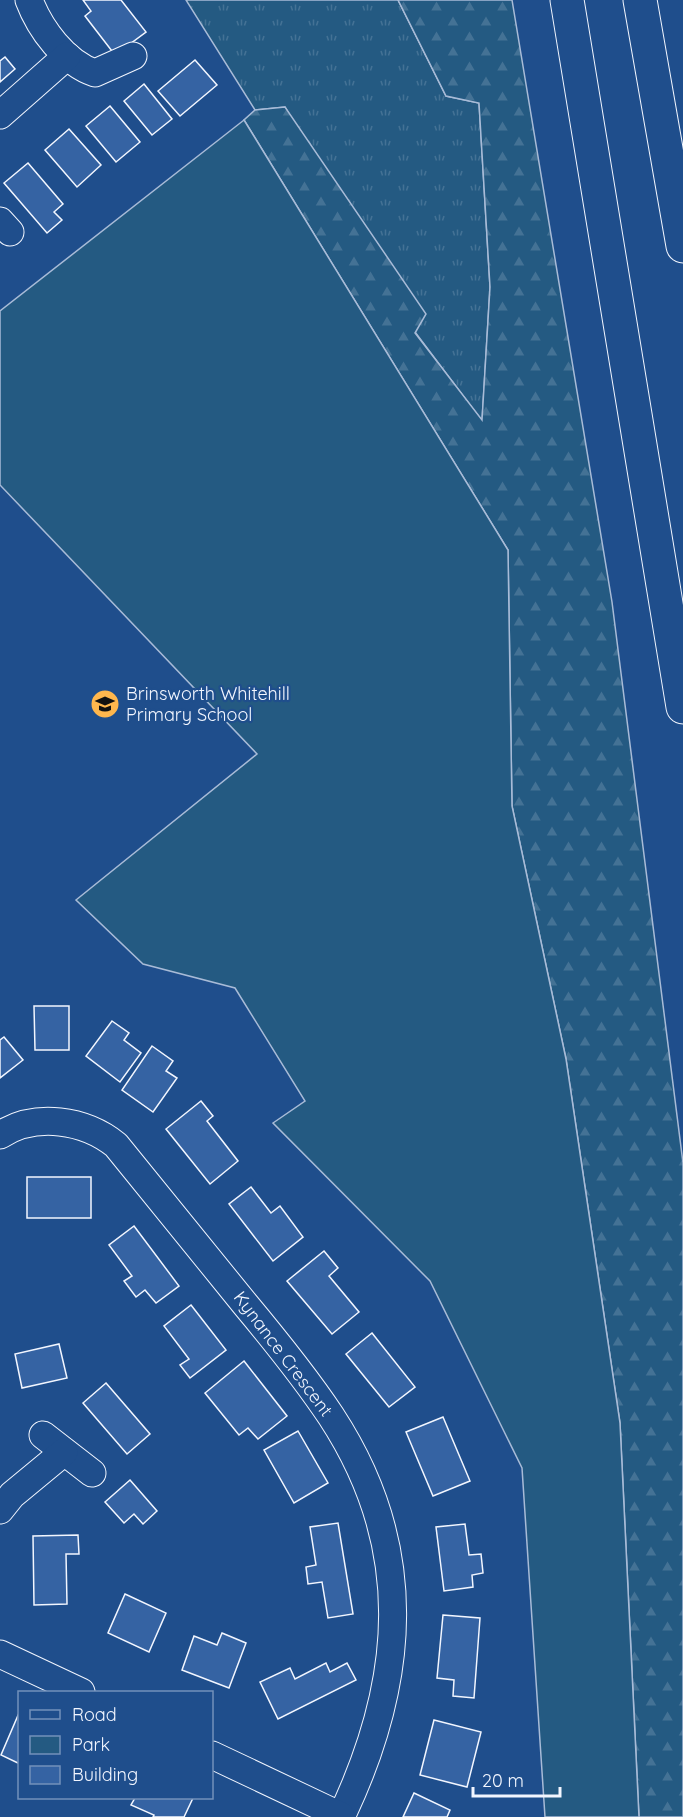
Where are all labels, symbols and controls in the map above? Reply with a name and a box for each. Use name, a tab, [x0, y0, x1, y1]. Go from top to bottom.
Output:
place label: Brinsworth Whitehill Primary School	[126, 682, 290, 726]
school or university icon: Brinsworth Whitehill Primary School	[89, 688, 121, 720]
street label: Kynance Crescent	[229, 1286, 338, 1421]
legend	[18, 1691, 213, 1799]
text: Road	[72, 1703, 117, 1726]
text: Park	[72, 1733, 110, 1756]
scale bar	[473, 1760, 560, 1798]
text: Building	[72, 1763, 138, 1786]
text: 20 m	[482, 1769, 524, 1792]

